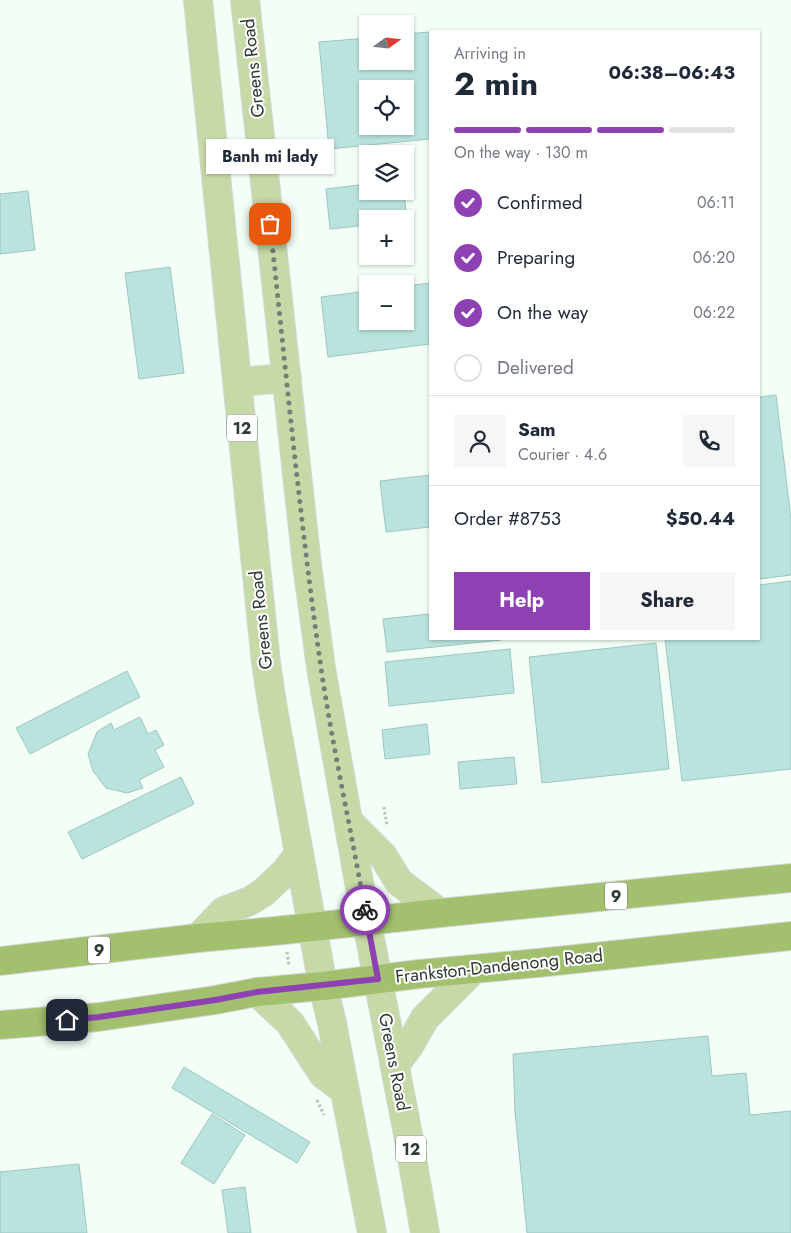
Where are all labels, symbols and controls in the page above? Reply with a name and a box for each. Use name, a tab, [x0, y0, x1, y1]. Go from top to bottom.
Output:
north arrow	[359, 15, 414, 70]
map controls	[359, 15, 414, 330]
street label: Greens Road	[235, 17, 271, 119]
text: Arriving in	[454, 42, 526, 65]
text: 06:38–06:43	[609, 59, 735, 86]
text: 2 min	[454, 61, 538, 107]
button: locate	[359, 80, 414, 135]
callout: Banh mi lady	[206, 139, 334, 174]
text: On the way · 130 m	[454, 141, 588, 164]
text: Banh mi lady	[222, 145, 318, 168]
button: layers	[359, 145, 414, 200]
icon: check	[454, 189, 482, 217]
text: Confirmed	[497, 189, 583, 216]
text: 06:11	[697, 191, 735, 214]
pin	[249, 203, 291, 245]
icon: bag	[256, 210, 284, 238]
button: +	[359, 210, 414, 265]
icon: check	[454, 244, 482, 272]
text: Preparing	[497, 244, 575, 271]
text: 06:20	[693, 246, 735, 269]
button: −	[359, 275, 414, 330]
icon: check	[454, 299, 482, 327]
text: On the way	[497, 299, 588, 326]
text: 06:22	[693, 301, 735, 324]
text: Delivered	[497, 354, 574, 381]
road number: 12	[227, 414, 257, 442]
button: person	[454, 415, 506, 467]
button: phone	[683, 415, 735, 467]
text: Sam	[518, 416, 556, 443]
text: Courier · 4.6	[518, 443, 607, 466]
text: Order #8753	[454, 505, 561, 532]
text: $50.44	[666, 505, 735, 532]
street label: Greens Road	[243, 569, 279, 671]
button: Help	[454, 572, 590, 630]
button: Share	[600, 572, 735, 630]
road number: 9	[605, 882, 627, 909]
courier	[340, 885, 390, 935]
icon: bike	[351, 896, 379, 924]
road number: 9	[88, 936, 110, 964]
street label: Frankston-Dandenong Road	[394, 942, 604, 990]
pin	[46, 999, 88, 1041]
icon: home	[53, 1006, 81, 1034]
street label: Greens Road	[372, 1011, 416, 1113]
road number: 12	[396, 1136, 426, 1162]

